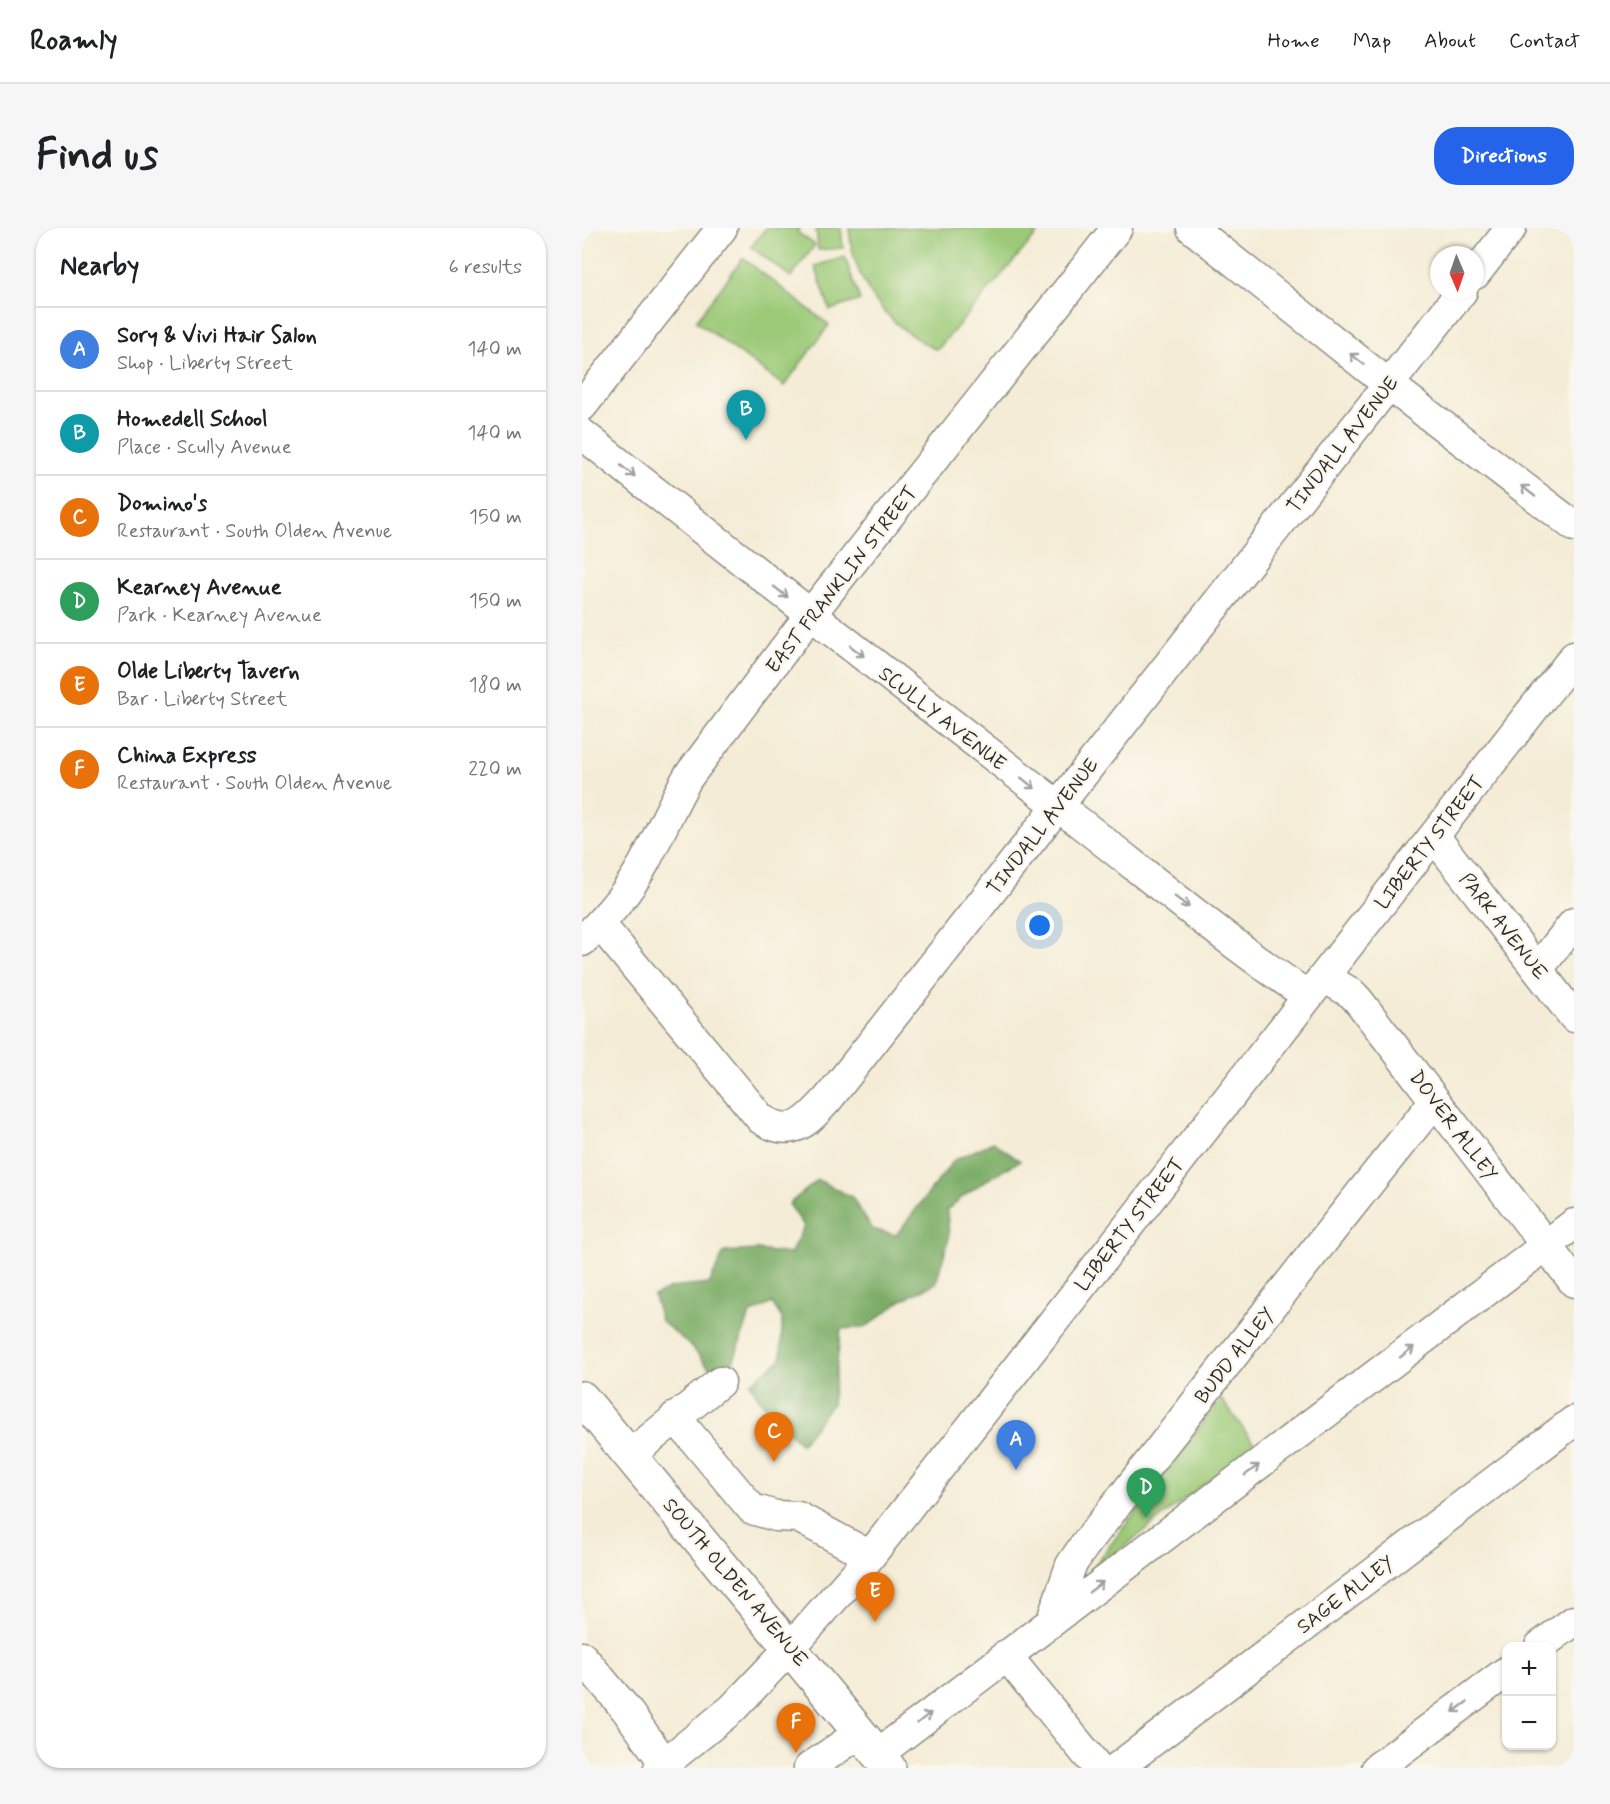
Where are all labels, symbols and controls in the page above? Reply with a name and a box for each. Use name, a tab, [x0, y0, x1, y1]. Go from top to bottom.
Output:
text: Roamly	[30, 23, 118, 60]
text: Home	[1268, 27, 1320, 55]
text: Map	[1353, 27, 1391, 55]
text: About	[1424, 27, 1476, 55]
text: Contact	[1509, 27, 1580, 55]
button: Directions	[1434, 127, 1574, 185]
text: Find us	[36, 129, 158, 184]
north arrow	[1430, 246, 1484, 300]
text: Nearby	[60, 250, 139, 284]
text: 6 results	[449, 254, 522, 281]
text: Sory & Vivi Hair Salon	[117, 322, 317, 350]
text: A	[73, 336, 86, 363]
text: 140 m	[468, 336, 522, 363]
text: Shop · Liberty Street	[117, 350, 293, 377]
one-way arrow	[1349, 353, 1365, 366]
street label: TINDALL AVENUE	[1281, 371, 1405, 519]
pin: B	[726, 390, 766, 440]
text: Homedell School	[117, 406, 267, 434]
text: B	[73, 420, 86, 447]
text: 140 m	[468, 420, 522, 447]
text: Place · Scully Avenue	[117, 434, 292, 461]
one-way arrow	[620, 464, 636, 477]
street label: EAST FRANKLIN STREET	[760, 480, 924, 679]
one-way arrow	[1520, 484, 1536, 497]
text: Domino's	[117, 490, 207, 518]
text: C	[72, 504, 87, 531]
text: 150 m	[469, 504, 522, 531]
text: Restaurant · South Olden Avenue	[117, 518, 392, 545]
text: Kearney Avenue	[117, 574, 282, 602]
one-way arrow	[772, 585, 788, 598]
text: D	[73, 588, 86, 615]
text: 150 m	[469, 588, 522, 615]
text: Park · Kearney Avenue	[117, 602, 322, 629]
one-way arrow	[848, 645, 864, 657]
text: Olde Liberty Tavern	[117, 658, 300, 686]
street label: SCULLY AVENUE	[873, 661, 1012, 778]
text: E	[74, 672, 85, 699]
text: 180 m	[469, 672, 522, 699]
text: Bar · Liberty Street	[117, 686, 288, 713]
text: China Express	[117, 742, 257, 770]
street label: TINDALL AVENUE	[981, 753, 1105, 901]
text: F	[74, 756, 85, 783]
text: 220 m	[468, 756, 522, 783]
text: Restaurant · South Olden Avenue	[117, 770, 392, 797]
street label: LIBERTY STREET	[1369, 770, 1491, 916]
one-way arrow	[1019, 776, 1035, 789]
street label: PARK AVENUE	[1452, 868, 1553, 986]
one-way arrow	[1173, 896, 1189, 909]
your location	[1025, 911, 1054, 940]
street label: DOVER ALLEY	[1402, 1065, 1503, 1187]
street label: LIBERTY STREET	[1069, 1152, 1191, 1298]
street label: BUDD ALLEY	[1189, 1302, 1281, 1410]
one-way arrow	[1398, 1345, 1414, 1358]
pin: C	[754, 1412, 794, 1462]
pin: A	[996, 1420, 1036, 1470]
one-way arrow	[1243, 1464, 1259, 1476]
pin: D	[1126, 1468, 1166, 1518]
street label: SOUTH OLDEN AVENUE	[656, 1493, 814, 1673]
street label: SAGE ALLEY	[1292, 1550, 1400, 1641]
pin: E	[856, 1572, 894, 1622]
one-way arrow	[1087, 1581, 1103, 1594]
map controls	[1502, 1642, 1556, 1750]
button: +	[1502, 1642, 1556, 1696]
button: −	[1502, 1696, 1556, 1750]
one-way arrow	[1452, 1701, 1468, 1713]
pin: F	[776, 1704, 816, 1753]
one-way arrow	[916, 1712, 932, 1725]

